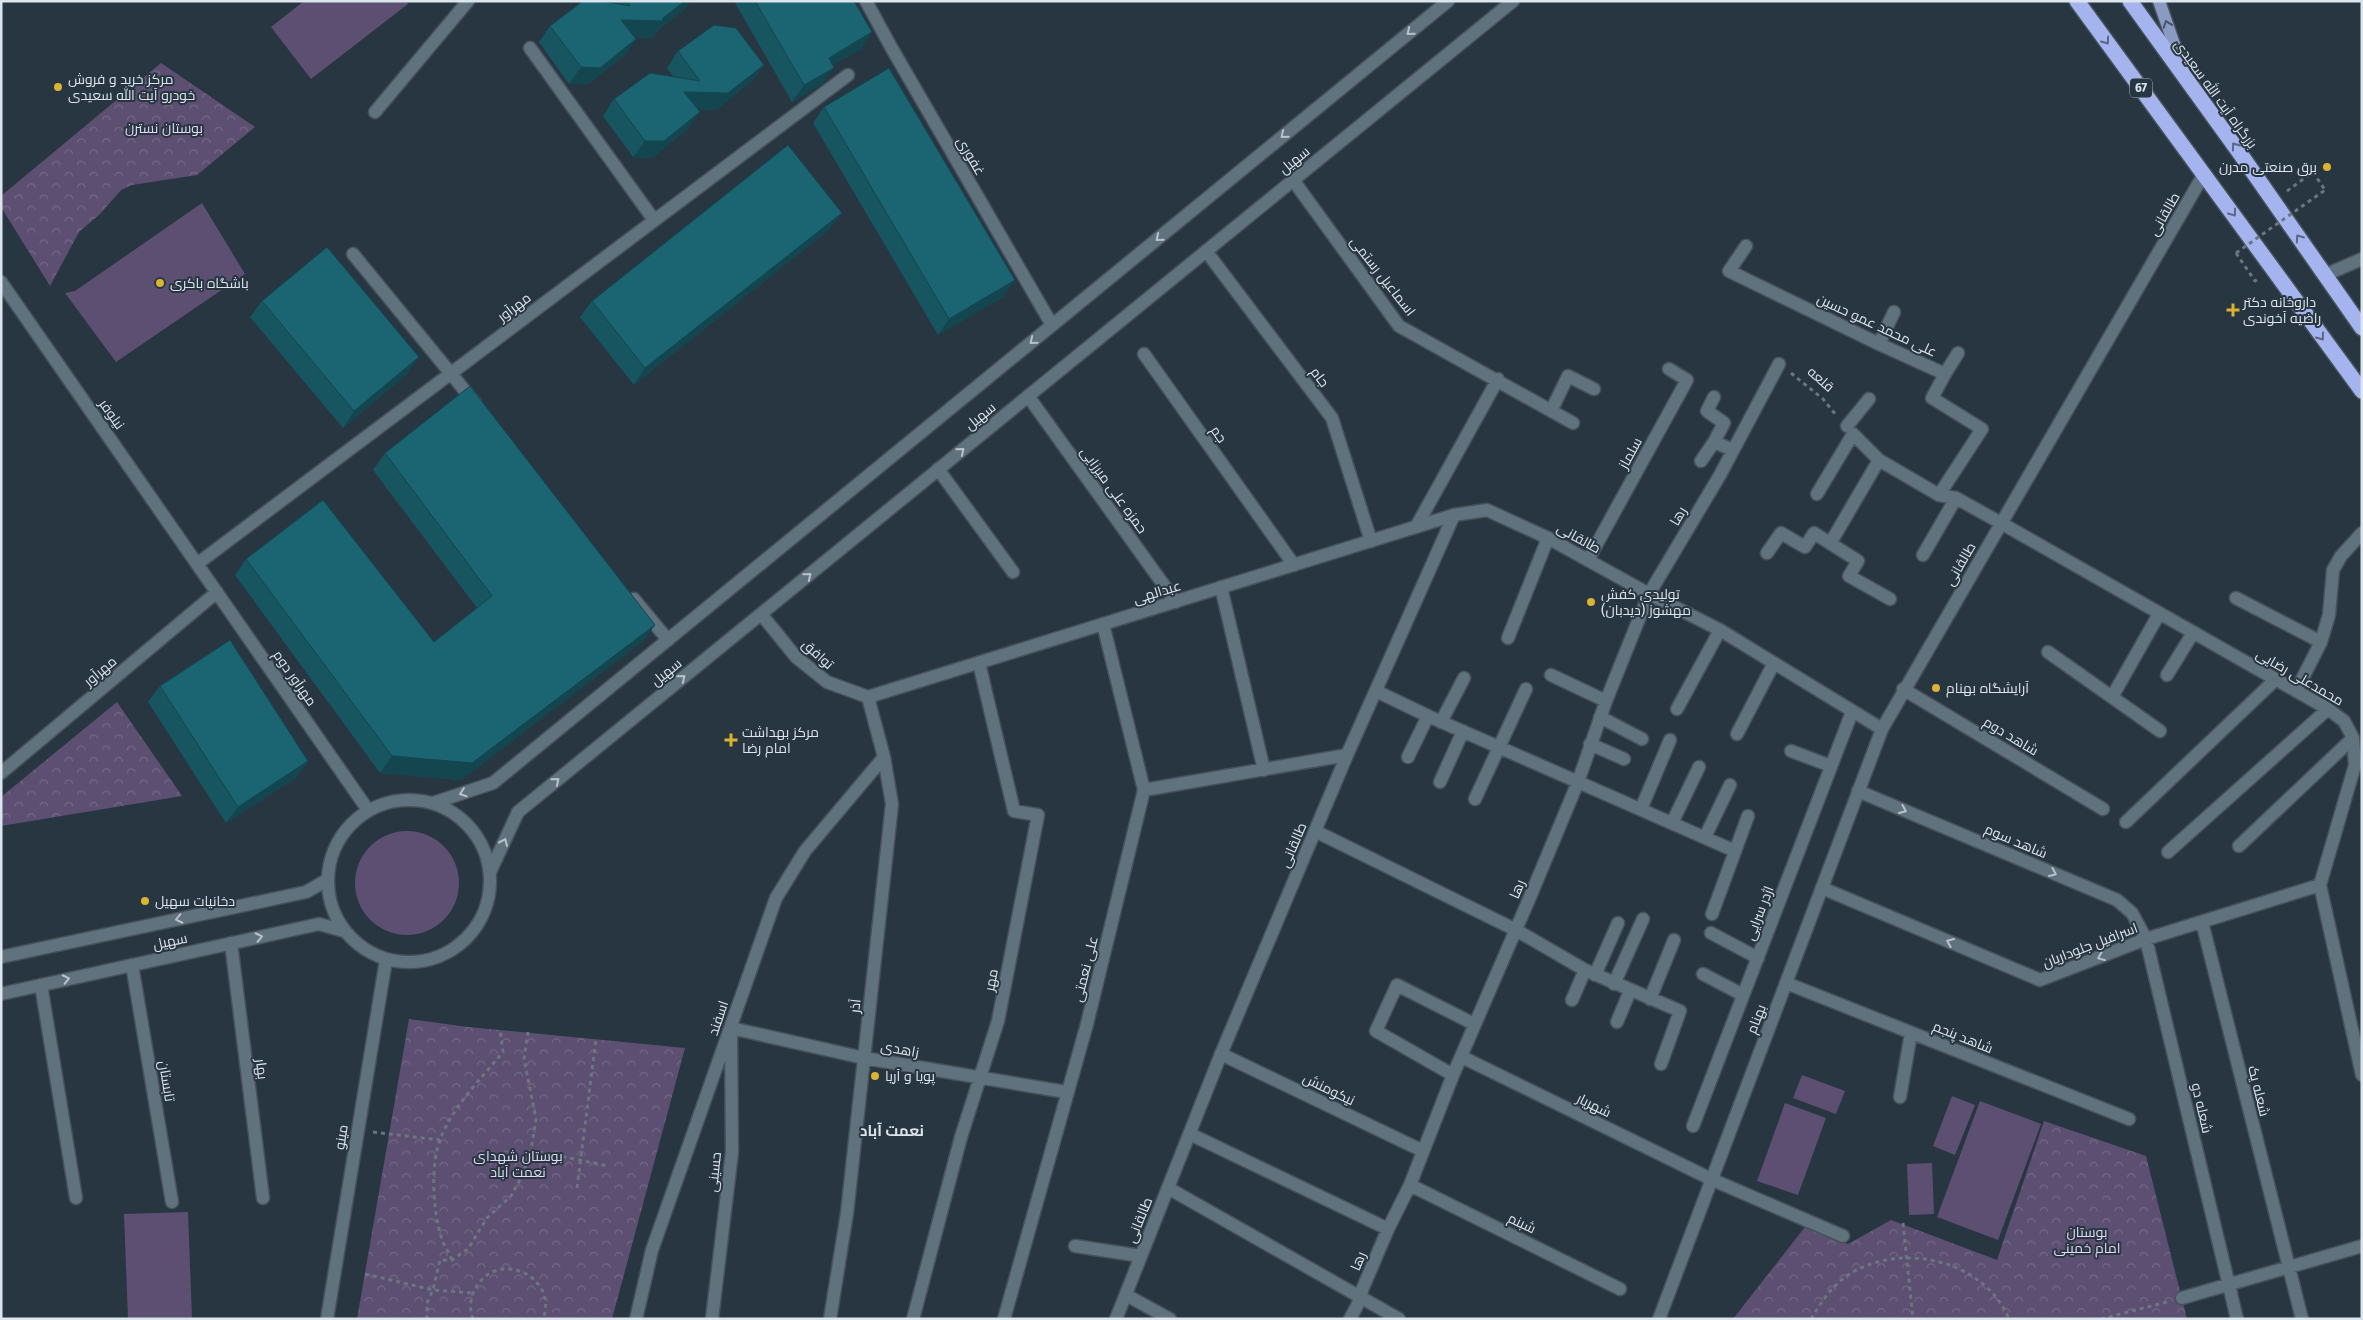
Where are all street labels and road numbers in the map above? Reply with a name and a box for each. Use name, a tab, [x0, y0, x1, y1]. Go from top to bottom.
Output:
street label: بزرگراه آیت الله سعیدی	[2170, 36, 2262, 152]
road number: 67	[2130, 78, 2152, 98]
street label: غفوری	[953, 134, 988, 178]
street label: سهیل	[1275, 143, 1313, 178]
street label: طالقانی	[2145, 189, 2184, 239]
street label: اسماعیل رستمی	[1346, 233, 1419, 319]
street label: مهرآور	[493, 289, 534, 326]
street label: علی محمد عمو حسین	[1814, 290, 1939, 361]
street label: قلعه	[1804, 363, 1837, 396]
street label: جام	[1306, 364, 1333, 391]
street label: نیلوفر	[95, 395, 128, 433]
street label: سهیل	[961, 399, 999, 434]
street label: جم	[1206, 422, 1230, 447]
street label: سلماز	[1614, 435, 1646, 473]
street label: حمزه علی میرزایی	[1076, 444, 1151, 537]
street label: رها	[1666, 504, 1691, 529]
street label: طالقانی	[1554, 519, 1604, 557]
street label: طالقانی	[1941, 539, 1980, 589]
street label: عبدالهی	[1131, 577, 1183, 608]
street label: توافق	[798, 636, 837, 673]
street label: محمدعلی رضایی	[2253, 645, 2347, 709]
street label: مهرآور دوم	[268, 647, 320, 710]
street label: مهرآور	[80, 653, 120, 691]
street label: سهیل	[647, 655, 685, 690]
street label: شاهد دوم	[1980, 713, 2041, 760]
street label: طالقانی	[1276, 820, 1311, 870]
street label: شاهد سوم	[1981, 821, 2050, 863]
street label: رها	[1506, 877, 1529, 901]
street label: اژدر سرایی	[1741, 884, 1778, 943]
street label: اسرافیل جلوداریان	[2040, 919, 2140, 971]
street label: سهیل	[151, 930, 189, 953]
street label: علی نعمتی	[1069, 934, 1102, 1004]
street label: مهر	[981, 967, 1002, 994]
street label: اسفند	[705, 998, 732, 1038]
street label: آذر	[846, 998, 865, 1015]
street label: بهنام	[1743, 1002, 1771, 1037]
street label: شاهد پنجم	[1930, 1018, 1995, 1058]
street label: زاهدی	[879, 1038, 920, 1061]
street label: بهار	[252, 1057, 271, 1080]
street label: تابستان	[155, 1059, 178, 1103]
street label: شعله یک	[2244, 1064, 2273, 1118]
street label: نیکومنش	[1300, 1070, 1358, 1109]
street label: شعله دو	[2187, 1081, 2216, 1135]
street label: شهریار	[1573, 1089, 1614, 1121]
street label: مینو	[331, 1123, 352, 1151]
street label: حسینی	[704, 1151, 725, 1193]
street label: طالقانی	[1123, 1195, 1156, 1245]
street label: شبنم	[1505, 1209, 1539, 1238]
street label: رها	[1347, 1249, 1370, 1273]

